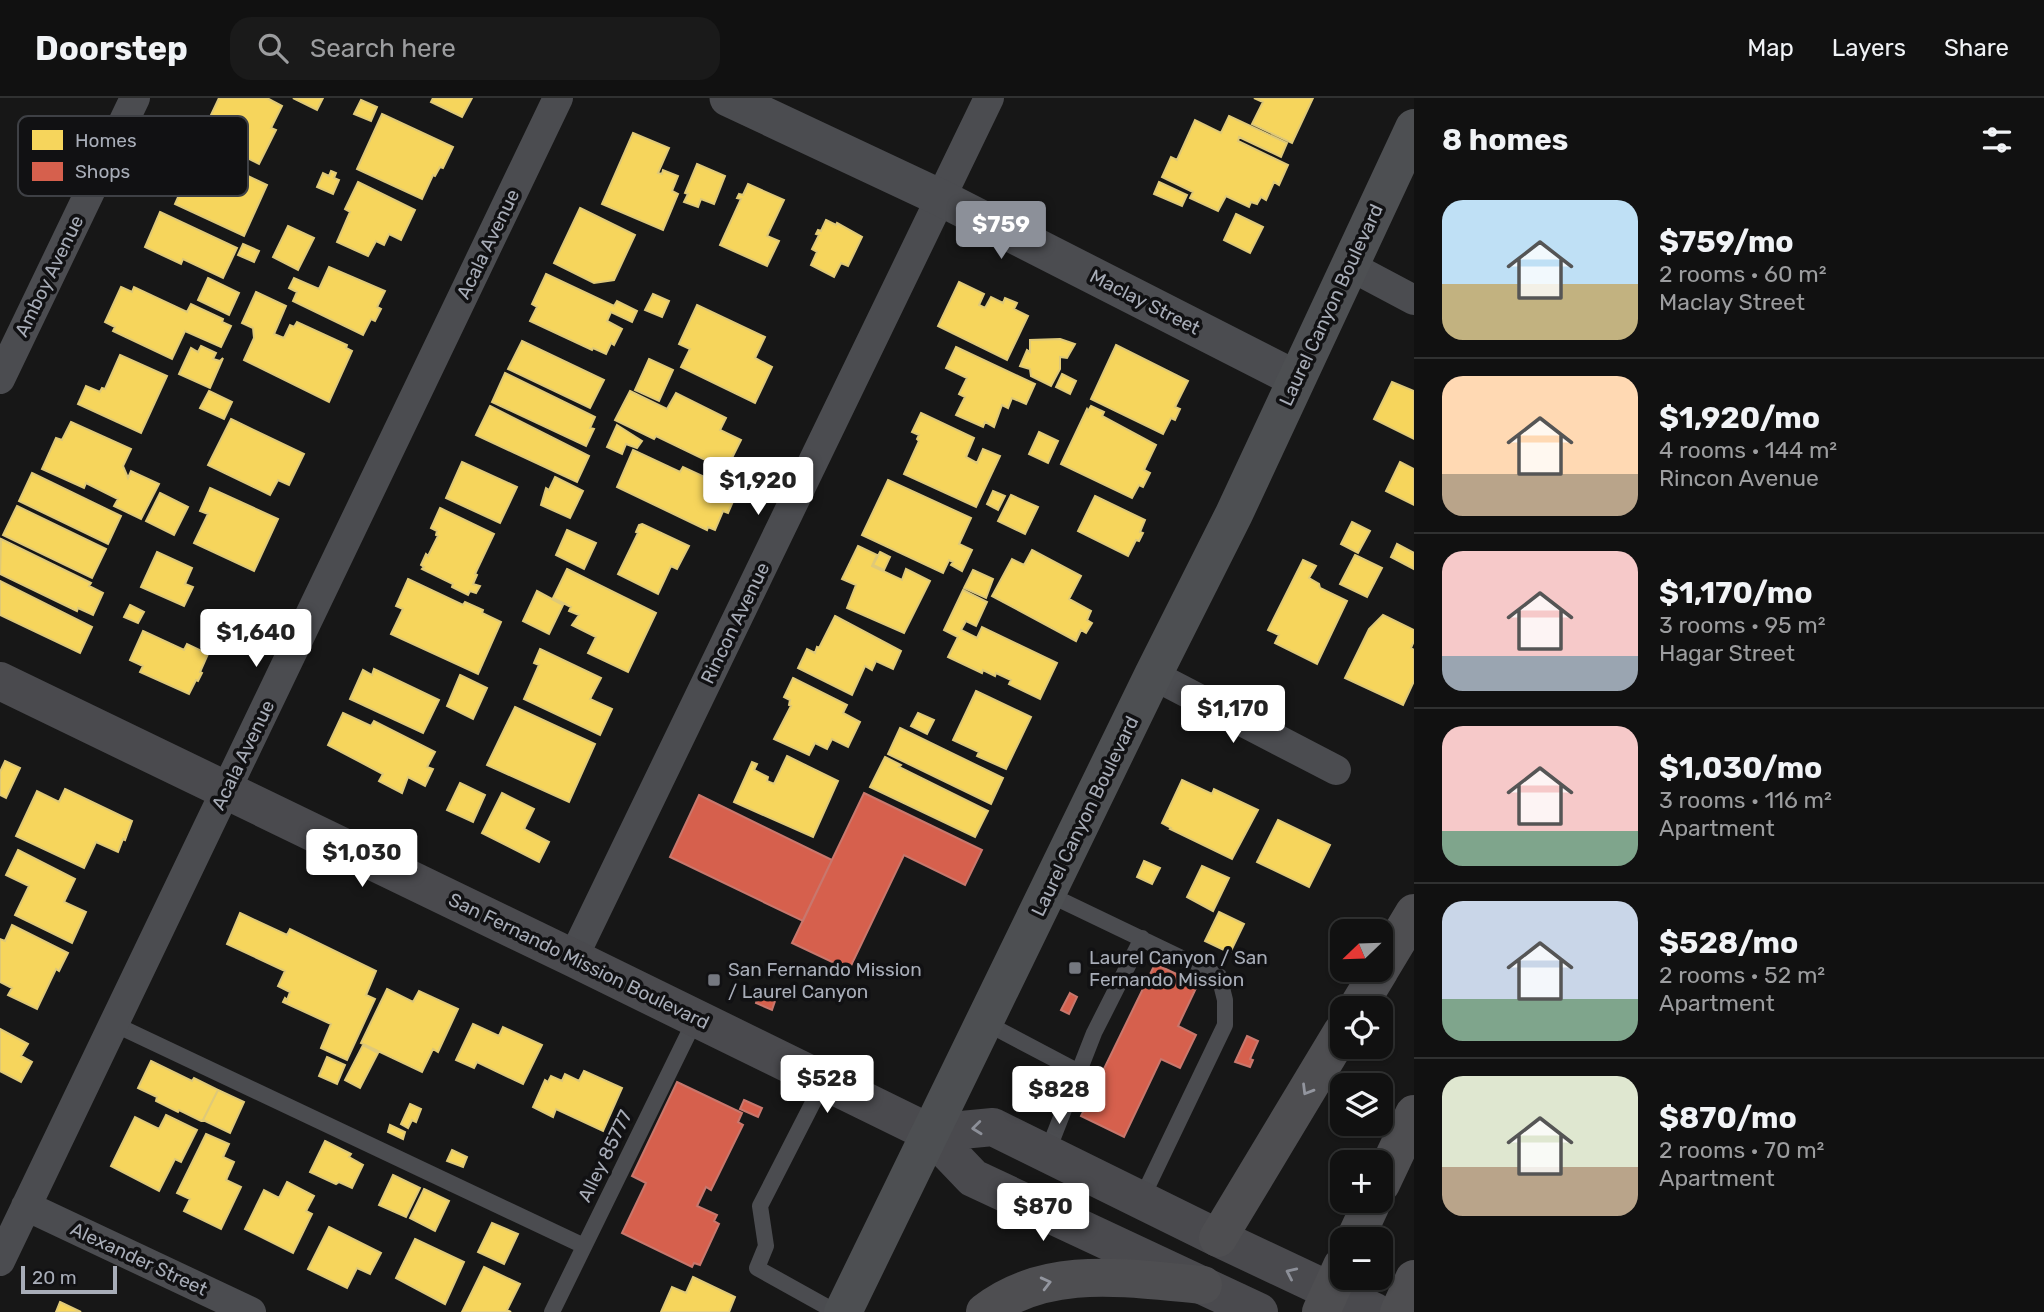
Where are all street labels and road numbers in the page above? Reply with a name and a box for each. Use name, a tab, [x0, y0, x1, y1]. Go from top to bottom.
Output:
street label: Acala Avenue	[451, 185, 525, 303]
street label: Laurel Canyon Boulevard	[1274, 200, 1388, 410]
street label: Amboy Avenue	[10, 212, 88, 340]
street label: Maclay Street	[1086, 264, 1204, 340]
street label: Rincon Avenue	[696, 559, 774, 687]
street label: Acala Avenue	[206, 696, 280, 814]
street label: Laurel Canyon Boulevard	[1026, 712, 1144, 920]
street label: San Fernando Mission Boulevard	[445, 888, 713, 1034]
street label: Alley 85777	[573, 1106, 637, 1206]
street label: Alexander Street	[67, 1217, 212, 1301]

